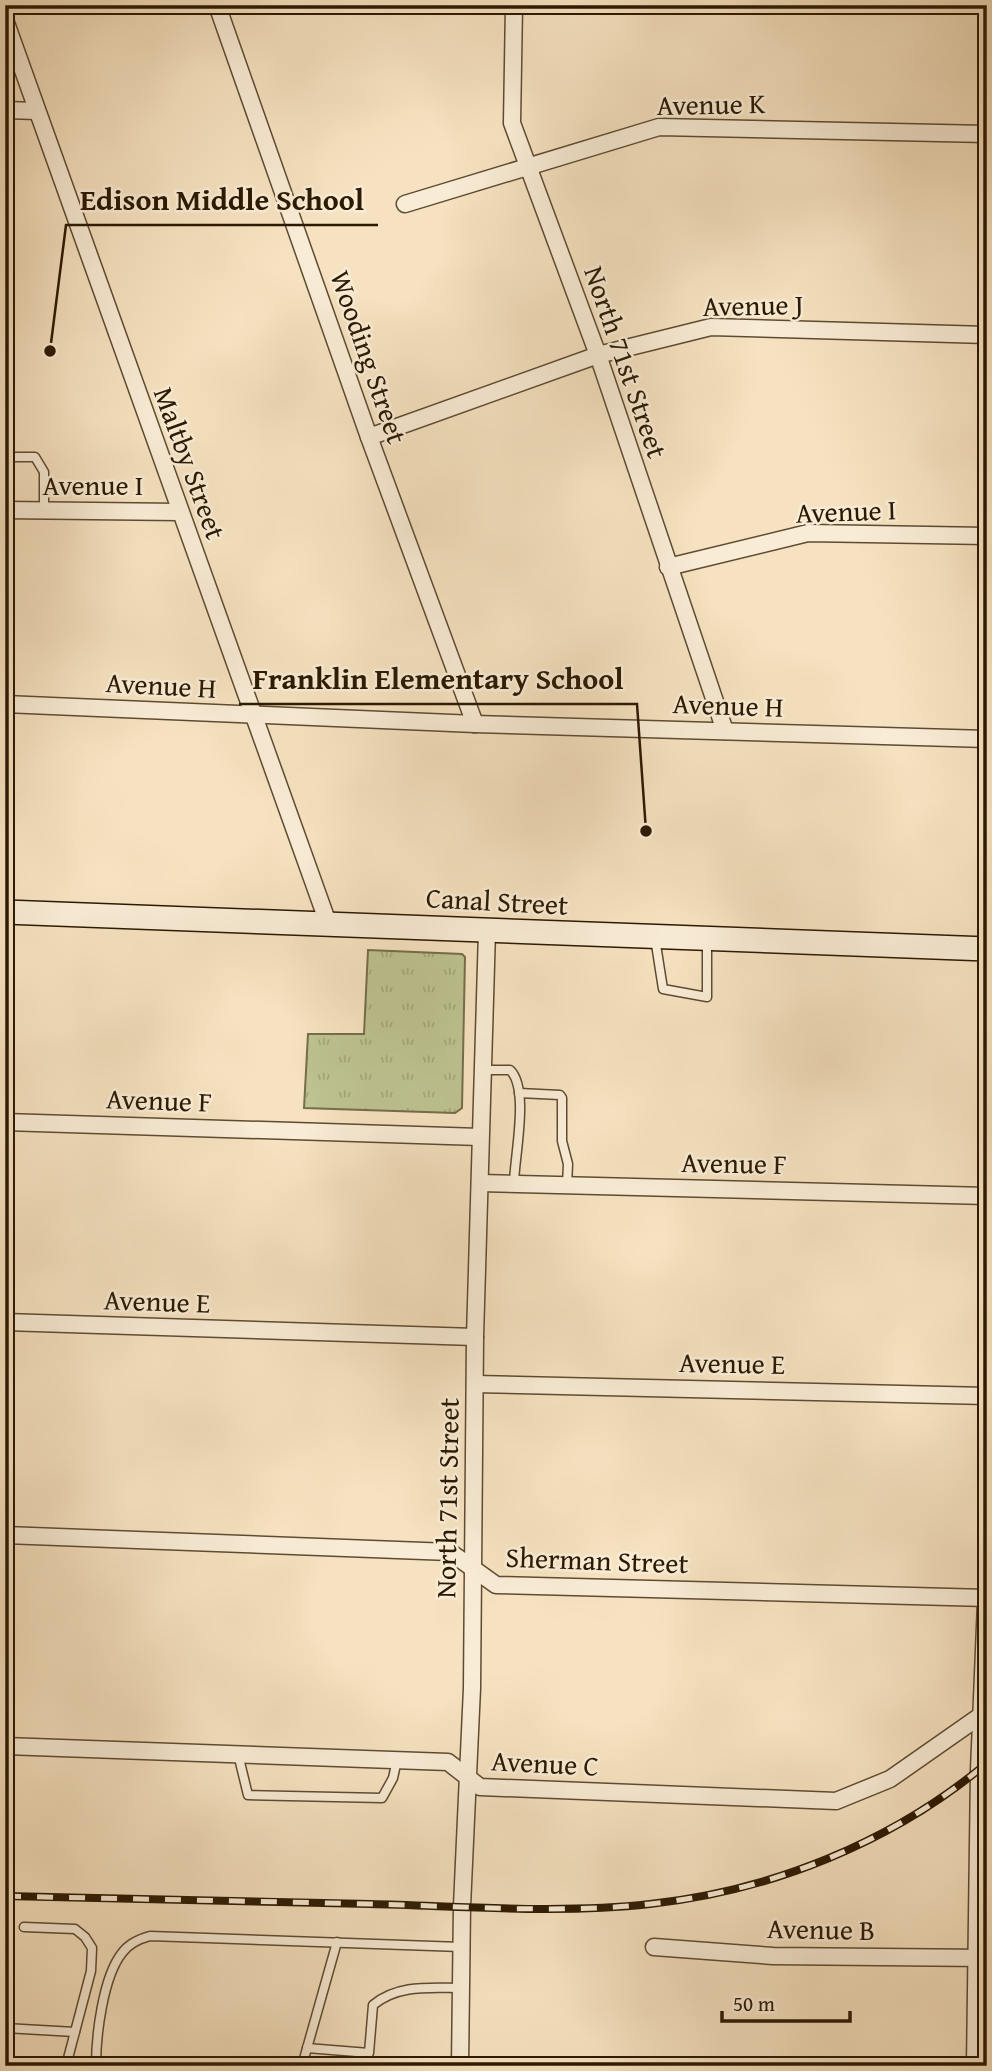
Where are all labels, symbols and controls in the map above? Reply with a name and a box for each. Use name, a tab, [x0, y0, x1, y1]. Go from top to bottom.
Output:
street label: Avenue K	[656, 82, 766, 125]
callout: Edison Middle School	[66, 174, 378, 225]
text: Edison Middle School	[80, 177, 364, 221]
street label: North 71st Street	[574, 260, 679, 464]
street label: Wooding Street	[321, 265, 418, 449]
street label: Avenue J	[702, 283, 804, 326]
street label: Maltby Street	[144, 381, 237, 545]
street label: Avenue I	[43, 464, 143, 505]
street label: Avenue I	[795, 488, 897, 533]
callout: Franklin Elementary School	[239, 653, 637, 704]
text: Franklin Elementary School	[253, 656, 623, 700]
street label: Avenue H	[105, 661, 217, 708]
street label: Avenue H	[672, 682, 784, 727]
street label: Canal Street	[425, 876, 569, 925]
street label: Avenue F	[105, 1077, 213, 1122]
street label: Avenue F	[681, 1141, 787, 1184]
street label: Avenue E	[103, 1278, 211, 1323]
street label: Avenue E	[678, 1341, 786, 1384]
street label: North 71st Street	[424, 1397, 469, 1599]
street label: Sherman Street	[505, 1536, 689, 1583]
street label: Avenue C	[490, 1739, 600, 1786]
street label: Avenue B	[767, 1907, 875, 1950]
scale bar	[722, 1980, 850, 2024]
text: 50 m	[733, 1988, 775, 2019]

